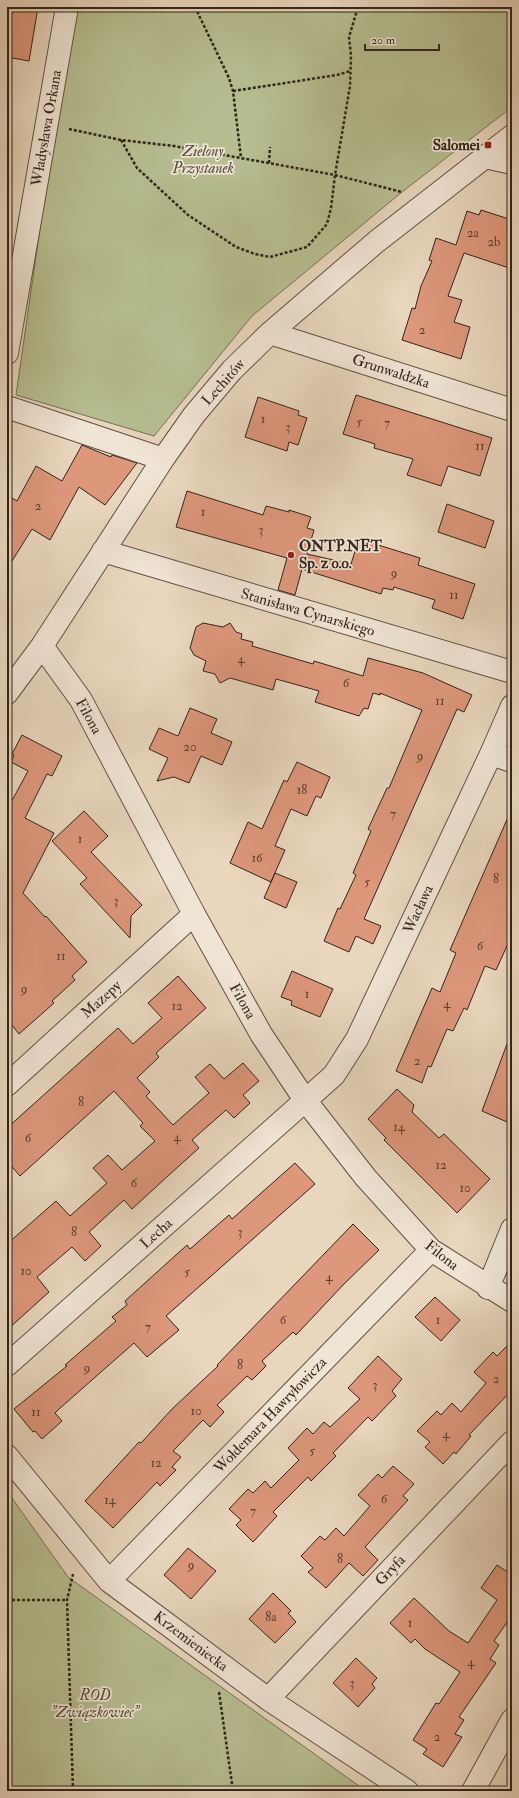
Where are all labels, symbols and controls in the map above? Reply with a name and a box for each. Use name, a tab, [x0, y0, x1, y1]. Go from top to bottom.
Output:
scale bar	[365, 26, 439, 52]
text: 20 m	[371, 33, 396, 48]
street label: Władysława Orkana	[27, 68, 66, 189]
place label: Salomei	[433, 136, 480, 155]
marker: Salomei	[483, 140, 493, 150]
park label: Zielony Przystanek	[171, 142, 234, 178]
house number: 2a	[467, 225, 480, 241]
house number: 2b	[488, 234, 500, 250]
house number: 2	[419, 322, 426, 338]
street label: Grunwaldzka	[350, 350, 433, 393]
street label: Lechitów	[198, 355, 250, 410]
house number: 1	[261, 411, 266, 427]
house number: 5	[356, 414, 362, 430]
house number: 7	[384, 415, 390, 431]
house number: 3	[286, 419, 291, 435]
house number: 11	[475, 438, 485, 454]
house number: 2	[35, 498, 42, 514]
house number: 1	[201, 504, 206, 520]
house number: 3	[259, 522, 264, 538]
place label: ONTP.NET Sp. z o.o.	[299, 537, 383, 574]
marker: ONTP.NET Sp. z o.o.	[286, 550, 296, 560]
house number: 9	[390, 565, 397, 581]
street label: Stanisława Cynarskiego	[239, 584, 377, 641]
house number: 11	[449, 587, 459, 603]
house number: 4	[237, 651, 245, 667]
house number: 6	[343, 675, 351, 691]
house number: 11	[435, 693, 445, 709]
street label: Filona	[71, 695, 107, 738]
house number: 20	[183, 739, 197, 755]
house number: 9	[416, 748, 423, 764]
house number: 18	[297, 782, 307, 798]
house number: 7	[390, 806, 396, 822]
house number: 1	[78, 831, 83, 847]
house number: 16	[251, 850, 264, 866]
house number: 8	[493, 871, 499, 887]
house number: 5	[364, 874, 370, 890]
street label: Wacława	[399, 881, 438, 937]
house number: 3	[114, 893, 119, 909]
house number: 6	[477, 938, 485, 954]
house number: 11	[56, 948, 66, 964]
street label: Mazepy	[77, 976, 127, 1023]
street label: Filona	[225, 980, 261, 1023]
house number: 9	[20, 981, 27, 997]
house number: 1	[305, 986, 310, 1002]
house number: 4	[443, 996, 451, 1012]
house number: 12	[171, 998, 183, 1014]
house number: 2	[414, 1053, 421, 1069]
house number: 8	[78, 1094, 84, 1110]
house number: 14	[393, 1119, 406, 1135]
house number: 4	[173, 1129, 181, 1145]
house number: 6	[25, 1130, 33, 1146]
house number: 12	[435, 1157, 447, 1173]
house number: 6	[131, 1175, 139, 1191]
house number: 10	[459, 1180, 471, 1196]
street label: Lecha	[136, 1213, 177, 1253]
house number: 8	[71, 1224, 77, 1240]
house number: 3	[238, 1224, 243, 1240]
street label: Filona	[421, 1236, 463, 1275]
house number: 10	[20, 1263, 32, 1279]
house number: 5	[184, 1264, 190, 1280]
house number: 4	[325, 1269, 333, 1285]
house number: 6	[280, 1312, 288, 1328]
house number: 1	[436, 1312, 441, 1328]
house number: 7	[145, 1319, 151, 1335]
street label: Wołdemara Hawryłowicza	[209, 1353, 331, 1478]
house number: 8	[237, 1357, 243, 1373]
house number: 9	[83, 1360, 90, 1376]
house number: 2	[493, 1371, 500, 1387]
house number: 3	[373, 1377, 378, 1393]
house number: 10	[190, 1403, 202, 1419]
house number: 11	[31, 1404, 41, 1420]
house number: 4	[442, 1426, 450, 1442]
house number: 5	[309, 1443, 315, 1459]
house number: 12	[150, 1455, 162, 1471]
house number: 6	[381, 1491, 389, 1507]
house number: 14	[104, 1492, 117, 1508]
house number: 7	[250, 1503, 256, 1519]
street label: Gryfa	[371, 1550, 410, 1590]
house number: 8	[337, 1551, 343, 1567]
house number: 9	[187, 1557, 194, 1573]
street label: Krzemieniecka	[150, 1607, 232, 1676]
house number: 8a	[265, 1609, 277, 1625]
house number: 1	[408, 1615, 413, 1631]
house number: 4	[467, 1654, 475, 1670]
house number: 3	[350, 1675, 355, 1691]
park label: ROD "Związkowiec"	[51, 1686, 141, 1722]
house number: 2	[434, 1729, 441, 1745]

